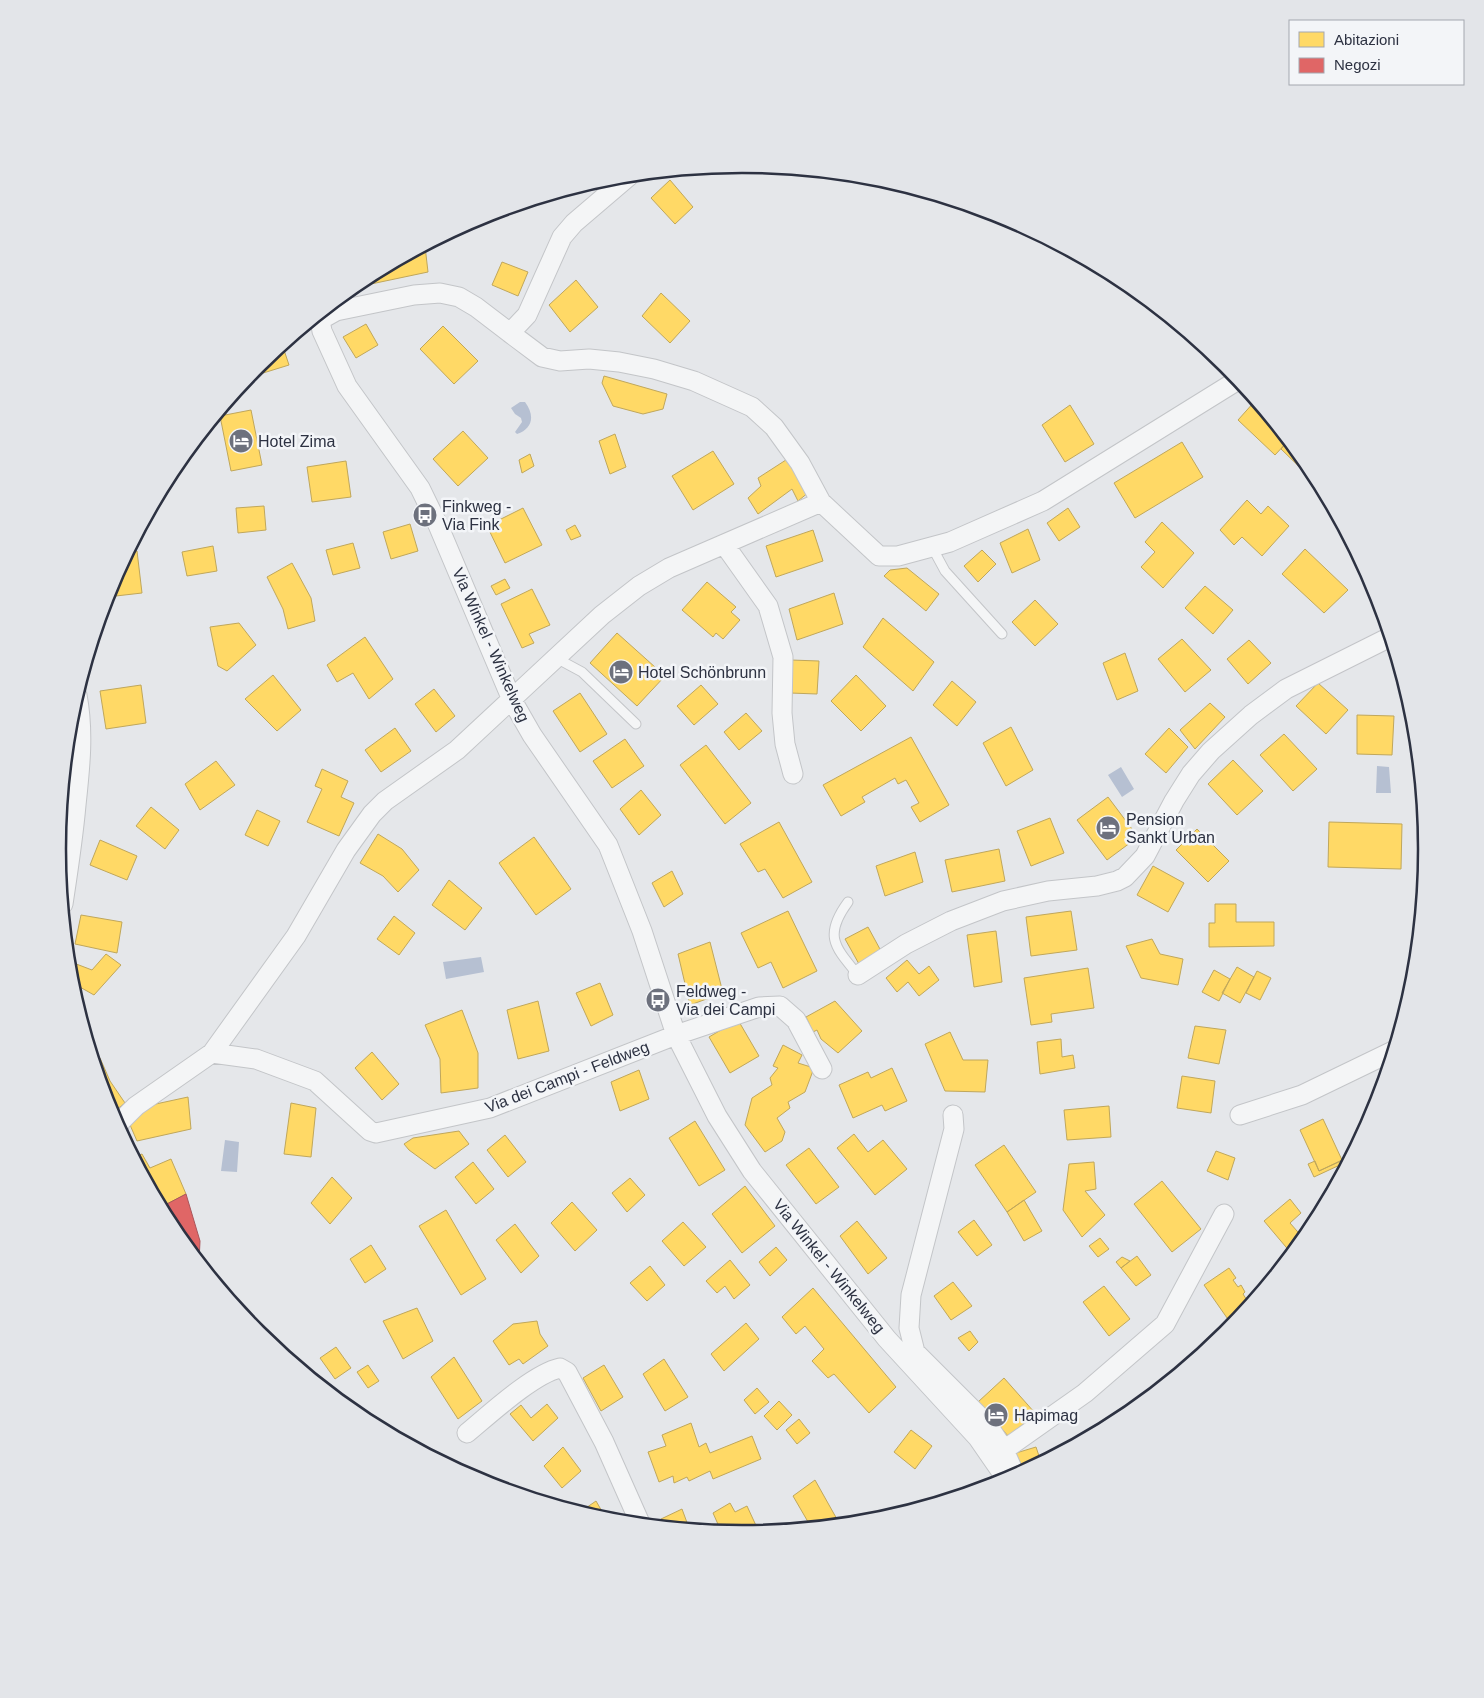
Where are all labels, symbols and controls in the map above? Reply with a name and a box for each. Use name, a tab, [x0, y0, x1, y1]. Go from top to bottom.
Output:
legend	[1289, 20, 1464, 85]
text: Abitazioni	[1334, 31, 1399, 48]
text: Negozi	[1334, 56, 1381, 73]
hotel icon: Hotel Zima	[228, 428, 254, 454]
place label: Hotel Zima	[258, 433, 335, 450]
place label: Finkweg - Via Fink	[442, 498, 511, 533]
bus stop icon: Finkweg - Via Fink	[412, 502, 438, 528]
street label: Via Winkel - Winkelweg	[449, 565, 533, 725]
hotel icon: Hotel Schönbrunn	[608, 659, 634, 685]
place label: Hotel Schönbrunn	[638, 664, 766, 681]
place label: Pension Sankt Urban	[1126, 811, 1215, 846]
hotel icon: Pension Sankt Urban	[1095, 815, 1121, 841]
place label: Feldweg - Via dei Campi	[676, 983, 775, 1018]
bus stop icon: Feldweg - Via dei Campi	[645, 987, 671, 1013]
street label: Via dei Campi - Feldweg	[483, 1038, 651, 1116]
street label: Via Winkel - Winkelweg	[770, 1196, 888, 1336]
hotel icon: Hapimag	[983, 1402, 1009, 1428]
place label: Hapimag	[1014, 1407, 1078, 1424]

